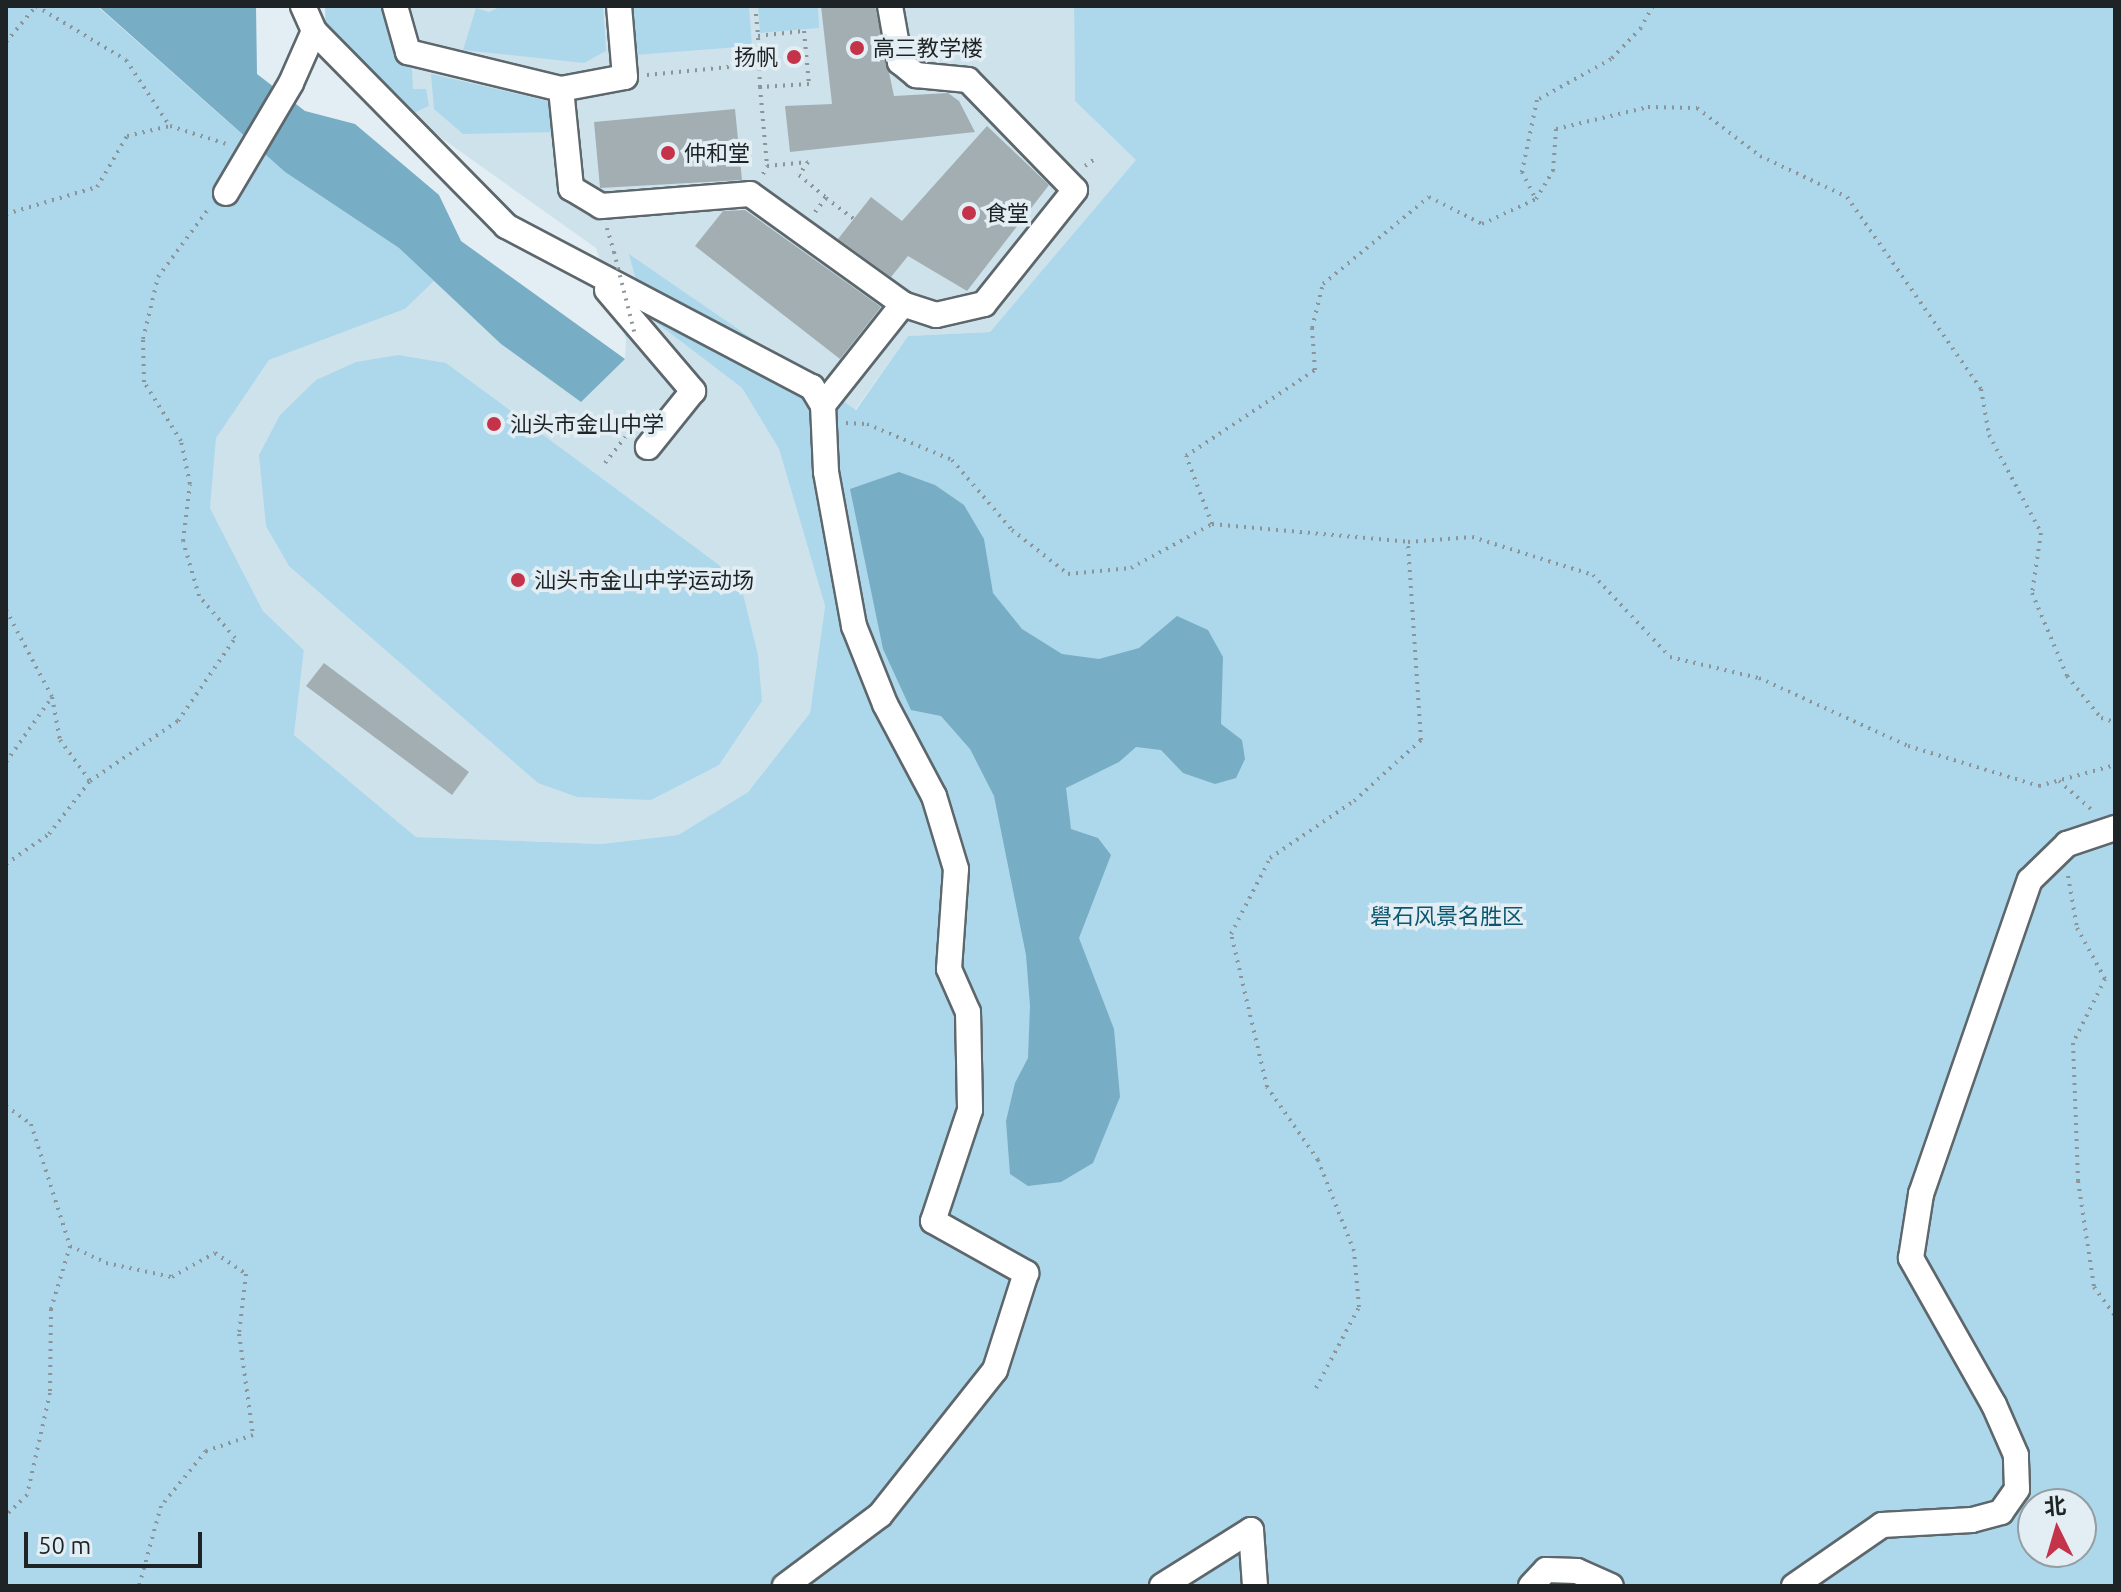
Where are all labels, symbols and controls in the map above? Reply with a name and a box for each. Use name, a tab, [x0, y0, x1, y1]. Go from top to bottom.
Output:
place label: 高三教学楼	[873, 35, 983, 61]
marker: 高三教学楼	[848, 39, 866, 57]
place label: 扬帆	[734, 44, 778, 70]
marker: 扬帆	[785, 48, 803, 66]
place label: 仲和堂	[684, 140, 750, 166]
marker: 仲和堂	[659, 144, 677, 162]
place label: 食堂	[985, 200, 1029, 226]
marker: 食堂	[960, 204, 978, 222]
place label: 汕头市金山中学	[510, 411, 664, 437]
marker: 汕头市金山中学	[485, 415, 503, 433]
place label: 汕头市金山中学运动场	[534, 567, 754, 593]
marker: 汕头市金山中学运动场	[509, 571, 527, 589]
park label: 礐石风景名胜区	[1370, 903, 1524, 929]
north arrow	[2017, 1488, 2097, 1568]
text: 北	[2043, 1492, 2067, 1519]
scale bar	[28, 1516, 206, 1566]
text: 50 m	[38, 1532, 91, 1559]

